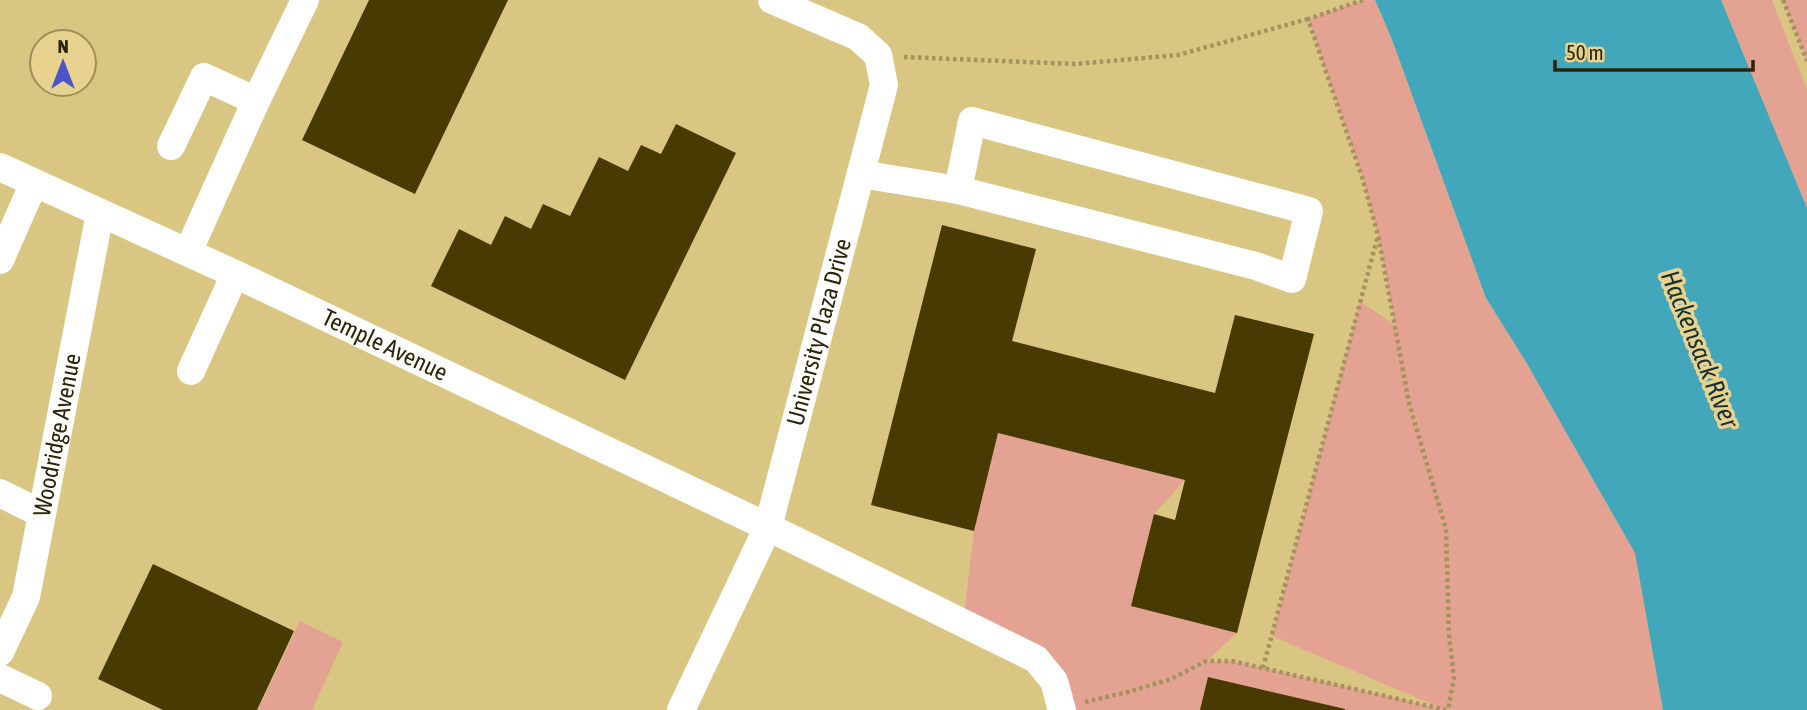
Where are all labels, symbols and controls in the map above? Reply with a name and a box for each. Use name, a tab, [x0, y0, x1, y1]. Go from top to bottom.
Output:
north arrow	[28, 28, 98, 98]
scale bar	[1555, 28, 1753, 72]
text: N	[57, 35, 69, 57]
text: 50 m	[1566, 40, 1604, 64]
street label: University Plaza Drive	[781, 236, 856, 428]
water label: Hackensack River	[1655, 266, 1746, 433]
street label: Temple Avenue	[318, 303, 452, 386]
street label: Woodridge Avenue	[28, 351, 86, 518]

